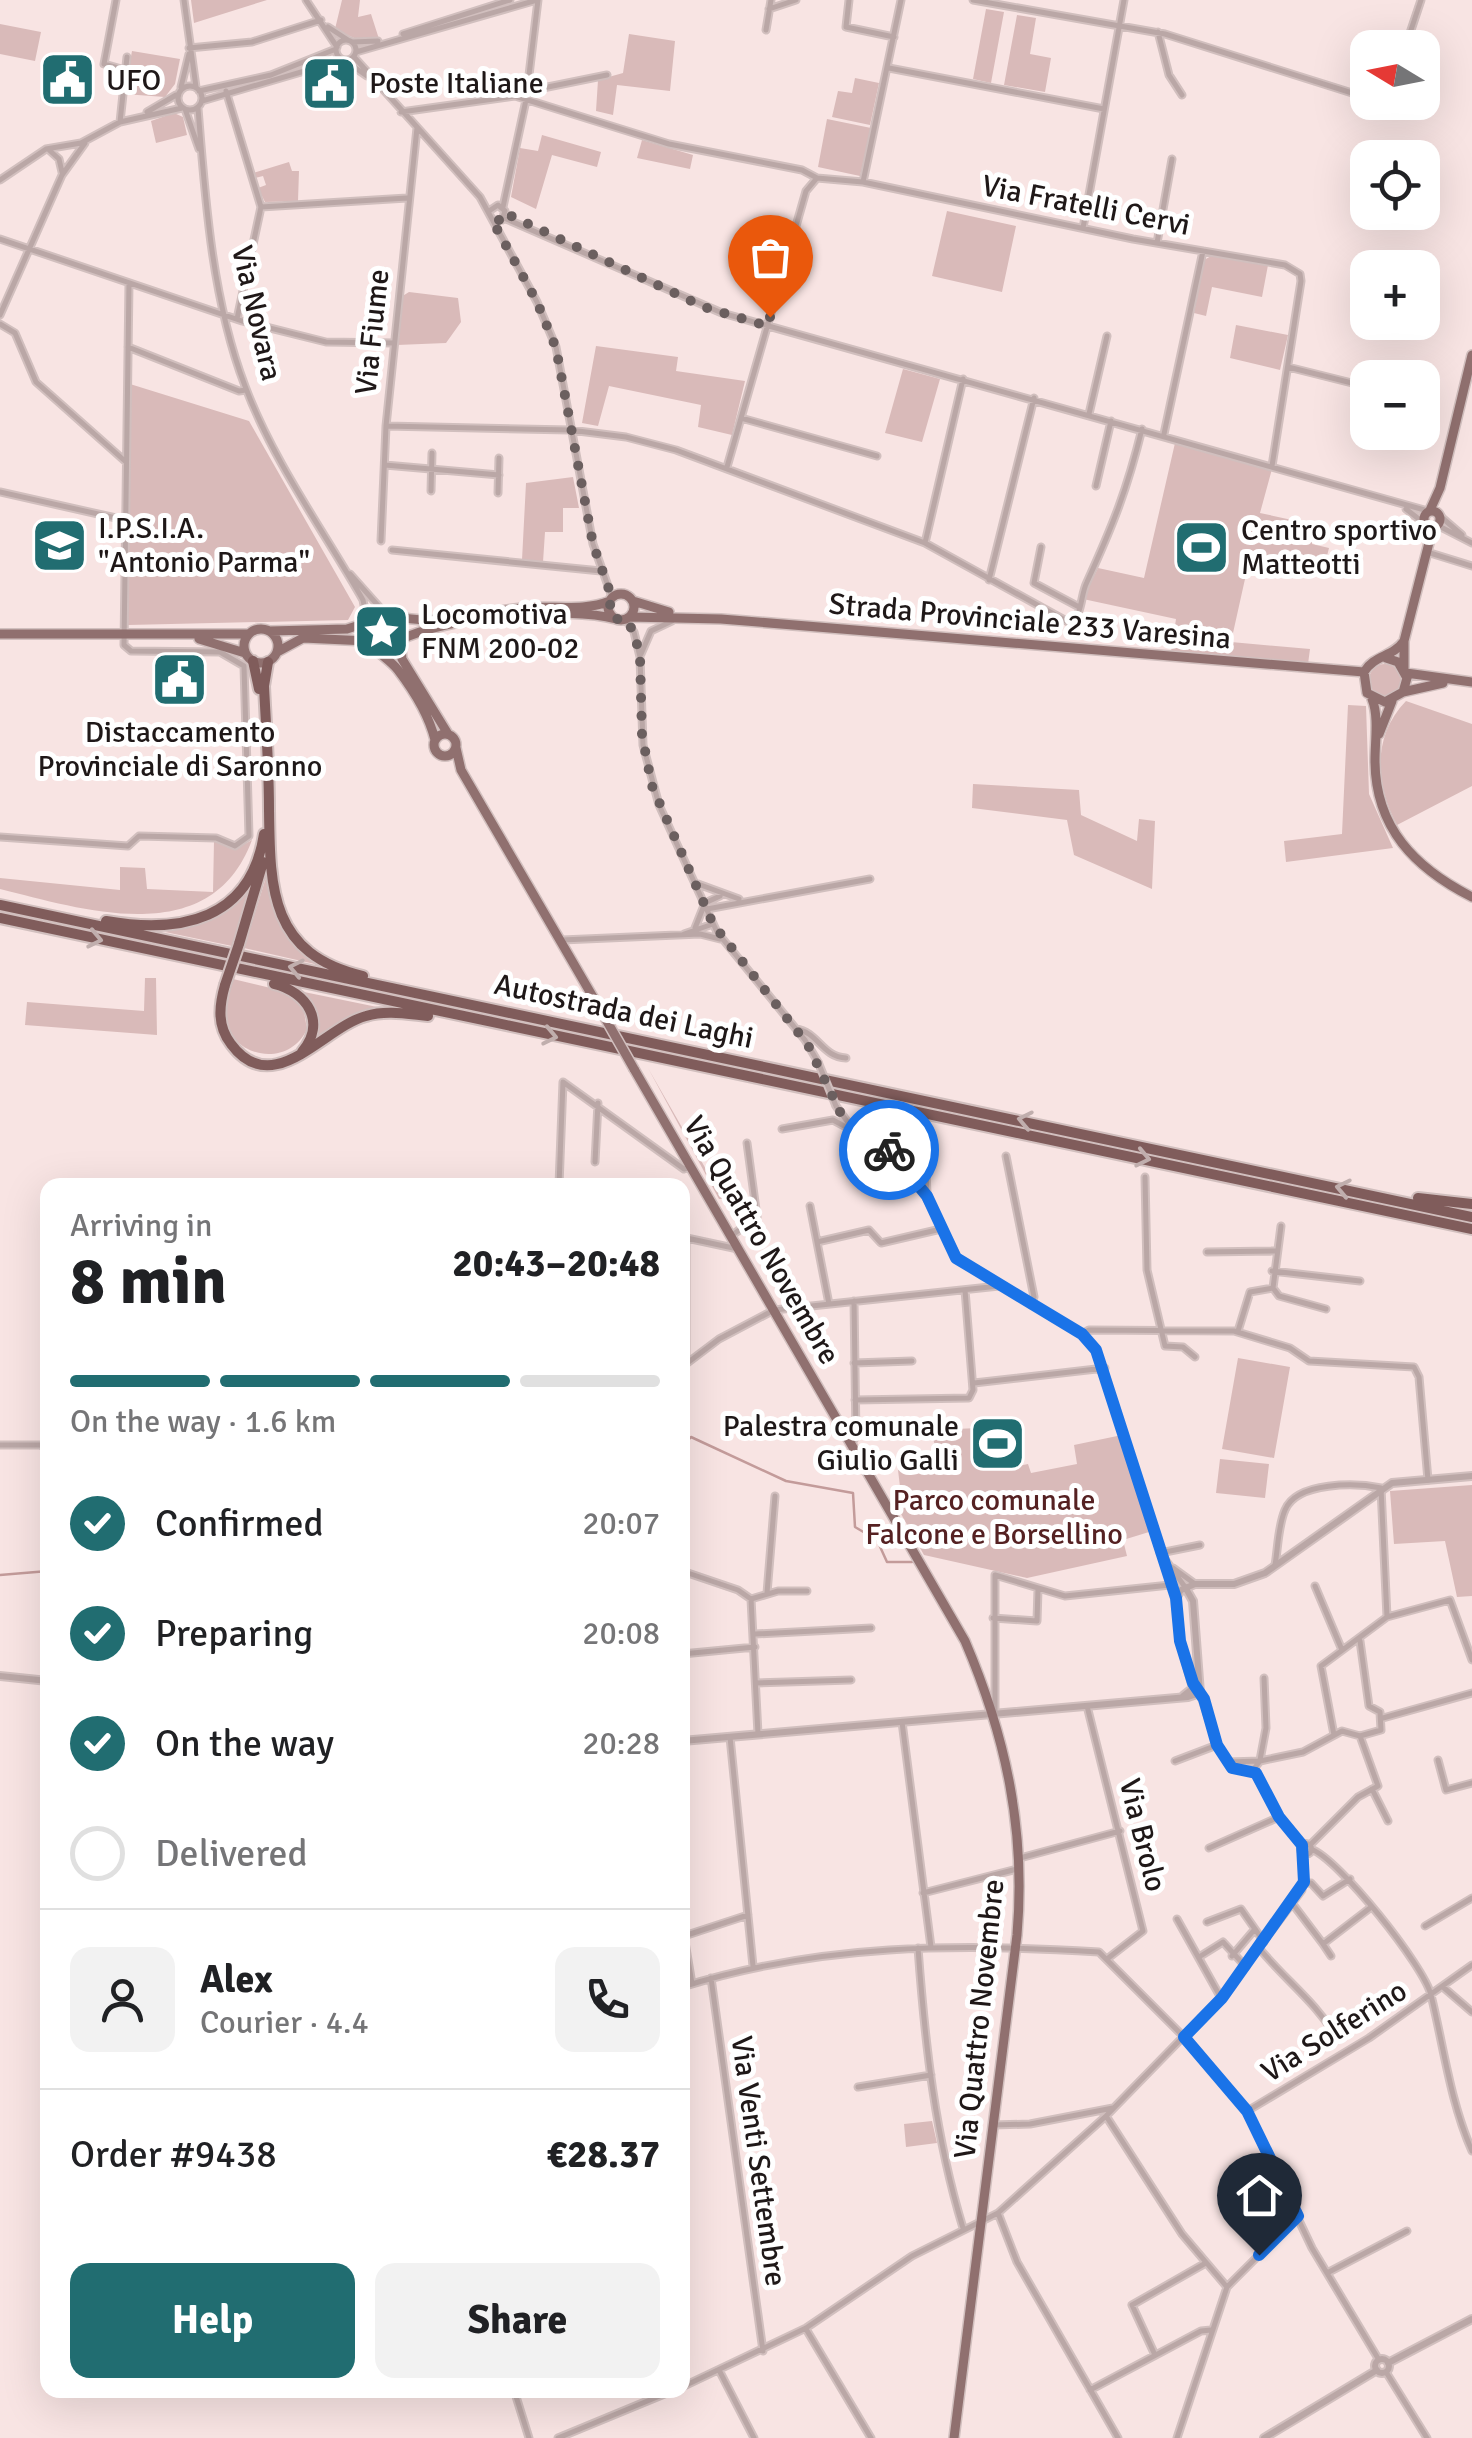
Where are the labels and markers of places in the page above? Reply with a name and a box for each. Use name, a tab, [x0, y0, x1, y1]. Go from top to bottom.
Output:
public building icon: UFO	[37, 50, 97, 110]
public building icon: Poste Italiane	[300, 53, 360, 113]
place label: UFO	[106, 62, 161, 99]
place label: Poste Italiane	[369, 65, 544, 102]
pin	[728, 215, 813, 318]
place label: I.P.S.I.A. "Antonio Parma"	[98, 510, 310, 581]
place label: Centro sportivo Matteotti	[1241, 512, 1437, 583]
school or university icon: I.P.S.I.A. "Antonio Parma"	[29, 515, 89, 575]
sports icon: Centro sportivo Matteotti	[1172, 517, 1232, 577]
place label: Locomotiva FNM 200-02	[421, 596, 579, 667]
place icon: Locomotiva FNM 200-02	[352, 601, 412, 661]
public building icon: Distaccamento Provinciale di Saronno	[150, 649, 210, 709]
place label: Distaccamento Provinciale di Saronno	[38, 714, 322, 785]
place label: Palestra comunale Giulio Galli	[723, 1408, 959, 1479]
sports icon: Palestra comunale Giulio Galli	[968, 1413, 1028, 1473]
pin	[1217, 2153, 1302, 2256]

